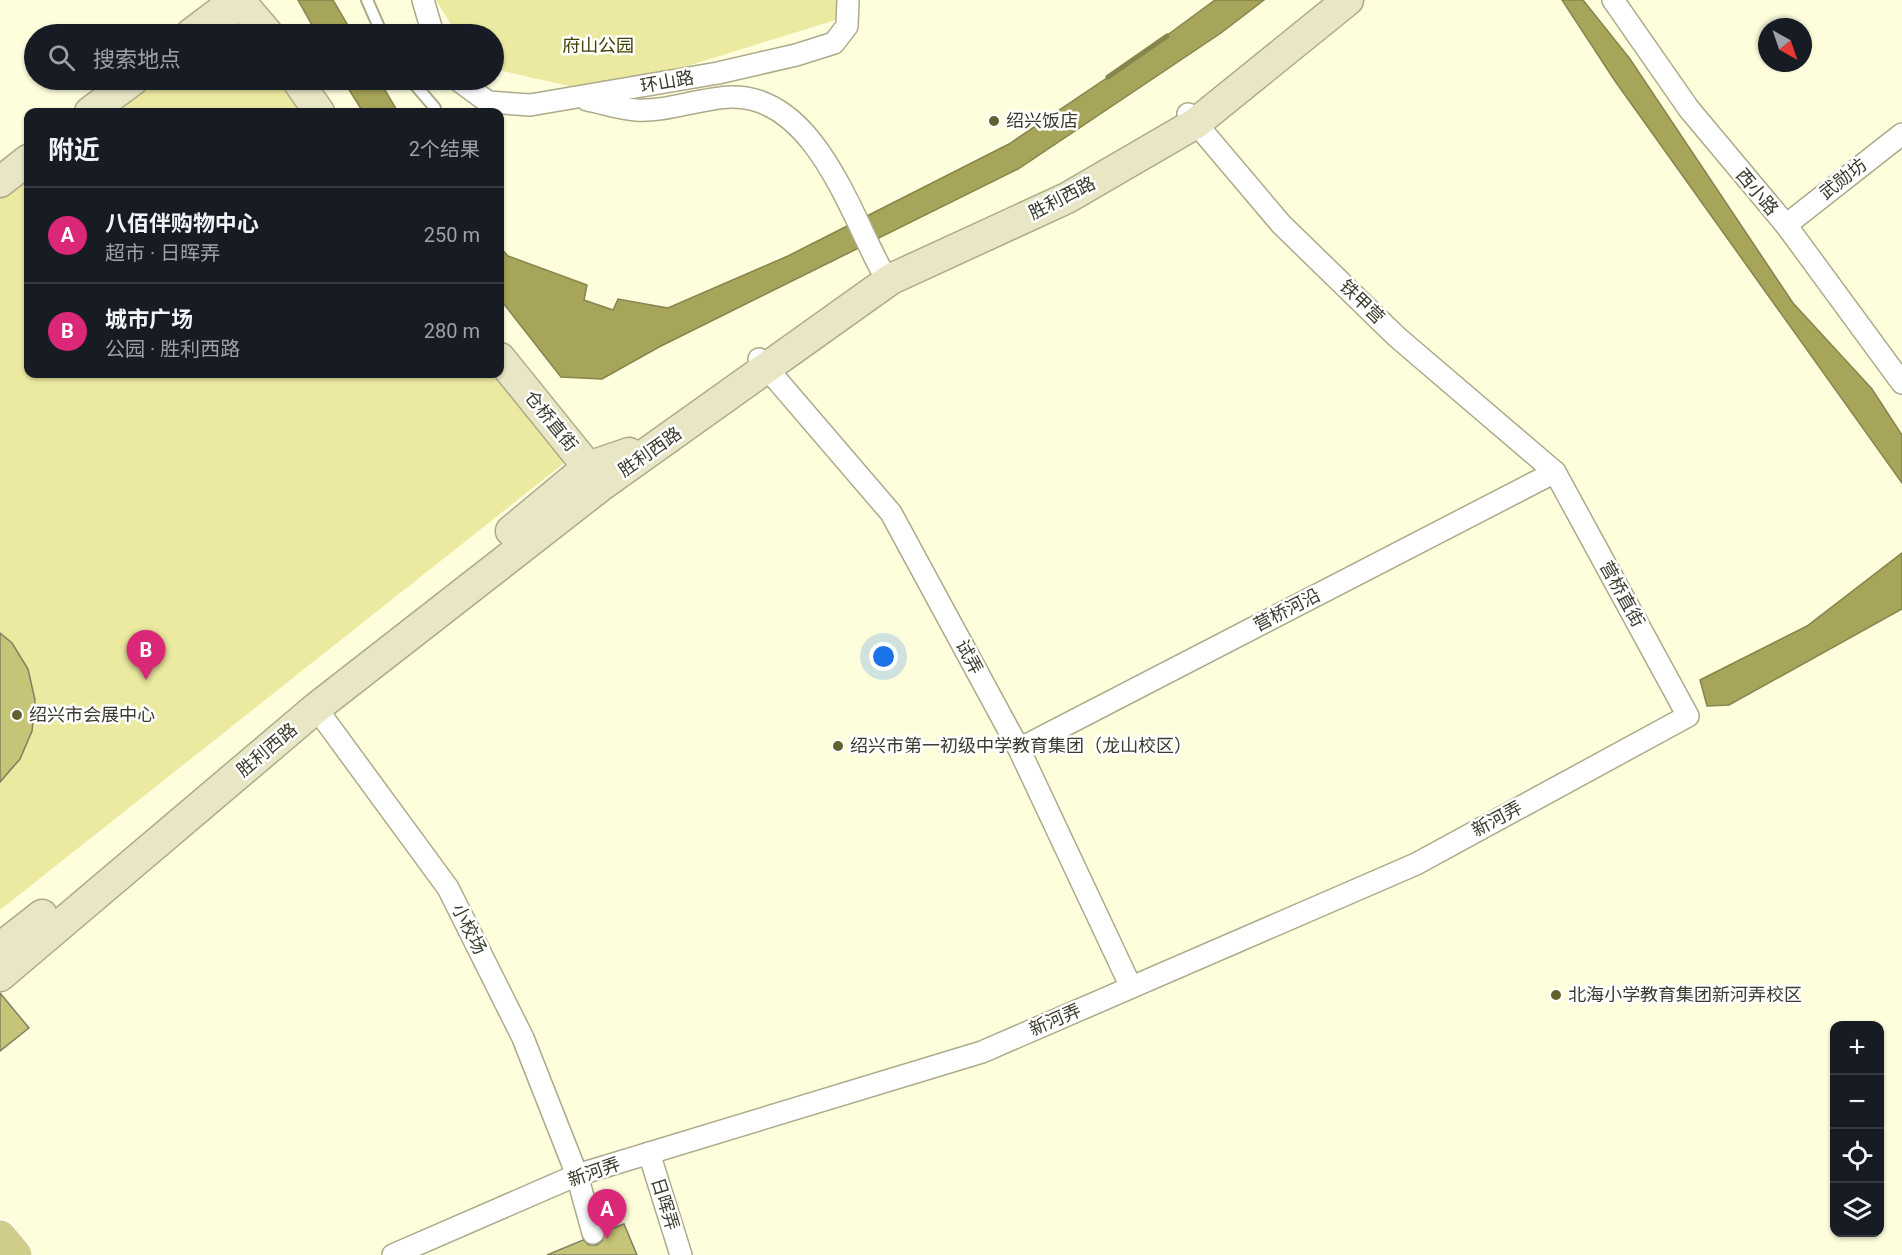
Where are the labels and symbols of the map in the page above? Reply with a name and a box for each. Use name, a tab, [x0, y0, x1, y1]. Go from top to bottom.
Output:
north arrow	[1758, 18, 1812, 72]
park label: 府山公园	[562, 35, 634, 56]
street label: 环山路	[639, 66, 695, 97]
place label: 绍兴饭店	[1006, 110, 1078, 131]
marker: 绍兴饭店	[987, 114, 1001, 128]
street label: 武勋坊	[1815, 154, 1870, 204]
street label: 西小路	[1732, 164, 1783, 219]
street label: 胜利西路	[1025, 172, 1099, 223]
street label: 铁甲营	[1336, 275, 1389, 328]
street label: 仓桥直街	[521, 386, 582, 455]
street label: 胜利西路	[614, 422, 685, 481]
street label: 营桥直街	[1596, 557, 1649, 630]
street label: 营桥河沿	[1250, 584, 1324, 635]
pin: B	[126, 630, 166, 680]
street label: 试弄	[952, 636, 987, 678]
your location	[869, 642, 898, 671]
place label: 绍兴市会展中心	[29, 704, 155, 725]
marker: 绍兴市会展中心	[10, 708, 24, 722]
street label: 胜利西路	[232, 718, 301, 781]
place label: 绍兴市第一初级中学教育集团（龙山校区）	[850, 735, 1192, 756]
marker: 绍兴市第一初级中学教育集团（龙山校区）	[831, 739, 845, 753]
street label: 新河弄	[1468, 797, 1526, 841]
street label: 小校场	[448, 900, 491, 958]
place label: 北海小学教育集团新河弄校区	[1568, 984, 1802, 1005]
marker: 北海小学教育集团新河弄校区	[1549, 988, 1563, 1002]
street label: 新河弄	[1026, 999, 1084, 1040]
street label: 新河弄	[565, 1153, 623, 1190]
street label: 日晖弄	[648, 1175, 683, 1233]
pin: A	[588, 1190, 626, 1239]

